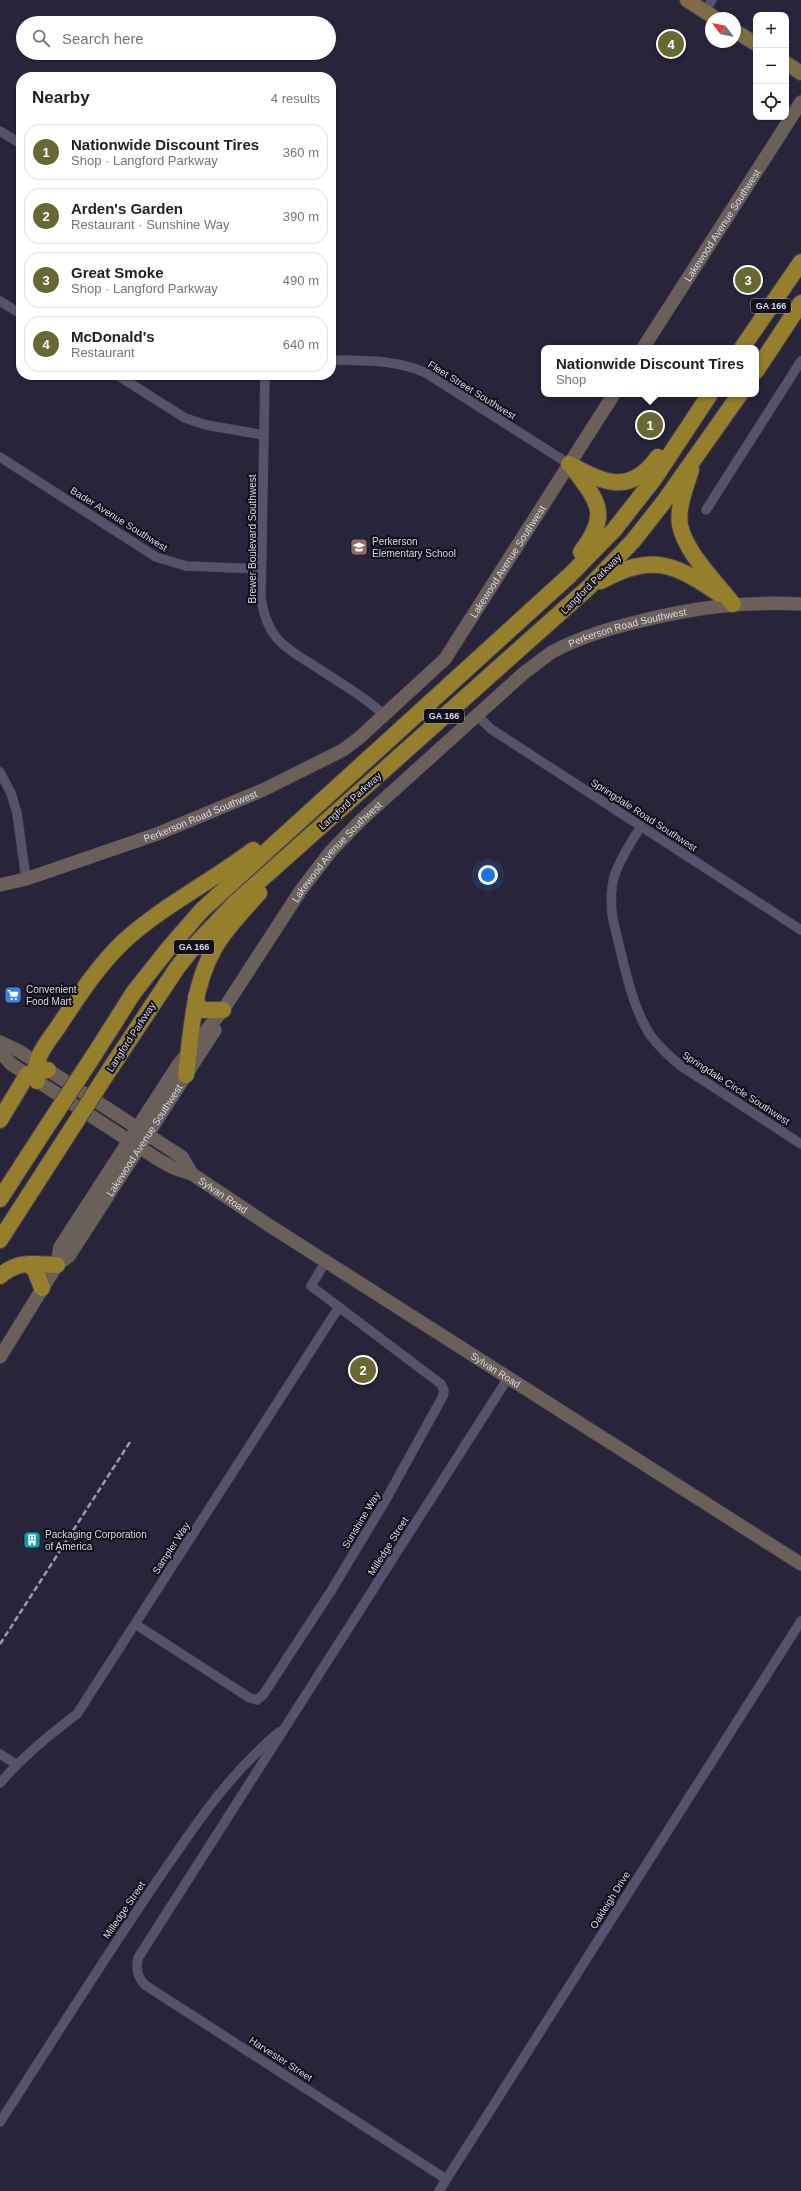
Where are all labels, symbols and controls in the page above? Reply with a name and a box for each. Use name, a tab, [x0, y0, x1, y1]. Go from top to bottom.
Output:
north arrow	[705, 12, 741, 48]
map controls	[753, 12, 789, 120]
button: +	[753, 12, 789, 48]
search box	[16, 16, 336, 60]
icon: search	[30, 27, 52, 49]
pin: 4	[658, 29, 684, 59]
text: Search here	[62, 30, 144, 47]
button: −	[753, 48, 789, 84]
button: locate	[753, 84, 789, 120]
text: Nearby	[32, 88, 90, 107]
text: 4 results	[271, 91, 320, 106]
text: Nationwide Discount Tires	[71, 136, 259, 153]
text: 1	[42, 145, 50, 160]
text: 360 m	[283, 145, 319, 160]
text: Shop · Langford Parkway	[71, 153, 218, 168]
street label: Lakewood Avenue Southwest	[682, 167, 762, 283]
text: Arden's Garden	[71, 200, 183, 217]
text: 2	[42, 209, 50, 224]
text: 390 m	[283, 209, 319, 224]
text: Restaurant · Sunshine Way	[71, 217, 229, 232]
text: Great Smoke	[71, 264, 164, 281]
pin: 3	[735, 265, 761, 295]
text: 3	[42, 273, 50, 288]
text: 490 m	[283, 273, 319, 288]
text: Shop · Langford Parkway	[71, 281, 218, 296]
road number: GA 166	[751, 299, 791, 313]
text: McDonald's	[71, 328, 155, 345]
text: 4	[42, 337, 50, 352]
text: 640 m	[283, 337, 319, 352]
text: Restaurant	[71, 345, 135, 360]
popup	[541, 345, 759, 397]
text: Nationwide Discount Tires	[556, 355, 744, 372]
street label: Fleet Street Southwest	[426, 359, 518, 422]
text: Shop	[556, 372, 586, 387]
pin: 1	[637, 410, 663, 440]
street label: Brewer Boulevard Southwest	[247, 474, 258, 603]
street label: Bader Avenue Southwest	[69, 485, 170, 553]
street label: Lakewood Avenue Southwest	[467, 503, 547, 620]
place label: Perkerson Elementary School	[372, 536, 456, 559]
school or university icon: Perkerson Elementary School	[349, 537, 369, 557]
street label: Langford Parkway	[559, 552, 623, 616]
street label: Perkerson Road Southwest	[567, 606, 687, 649]
road number: GA 166	[424, 709, 464, 723]
street label: Langford Parkway	[316, 770, 384, 832]
street label: Springdale Road Southwest	[589, 777, 699, 853]
street label: Perkerson Road Southwest	[142, 788, 259, 844]
street label: Lakewood Avenue Southwest	[289, 799, 384, 904]
your location	[478, 865, 498, 885]
road number: GA 166	[174, 940, 214, 954]
place label: Convenient Food Mart	[26, 984, 77, 1007]
supermarket icon: Convenient Food Mart	[3, 985, 23, 1005]
street label: Langford Parkway	[104, 1000, 158, 1074]
street label: Springdale Circle Southwest	[680, 1049, 792, 1127]
street label: Lakewood Avenue Southwest	[104, 1082, 184, 1198]
street label: Sylvan Road	[196, 1174, 250, 1215]
street label: Sylvan Road	[469, 1350, 523, 1390]
pin: 2	[350, 1355, 376, 1385]
street label: Sunshine Way	[340, 1490, 382, 1550]
street label: Milledge Street	[366, 1515, 410, 1577]
street label: Sampler Way	[150, 1520, 192, 1576]
place label: Packaging Corporation of America	[45, 1529, 147, 1552]
building icon: Packaging Corporation of America	[22, 1530, 42, 1550]
street label: Oakleigh Drive	[588, 1869, 632, 1931]
street label: Milledge Street	[101, 1879, 147, 1941]
street label: Harvester Street	[247, 2035, 315, 2084]

